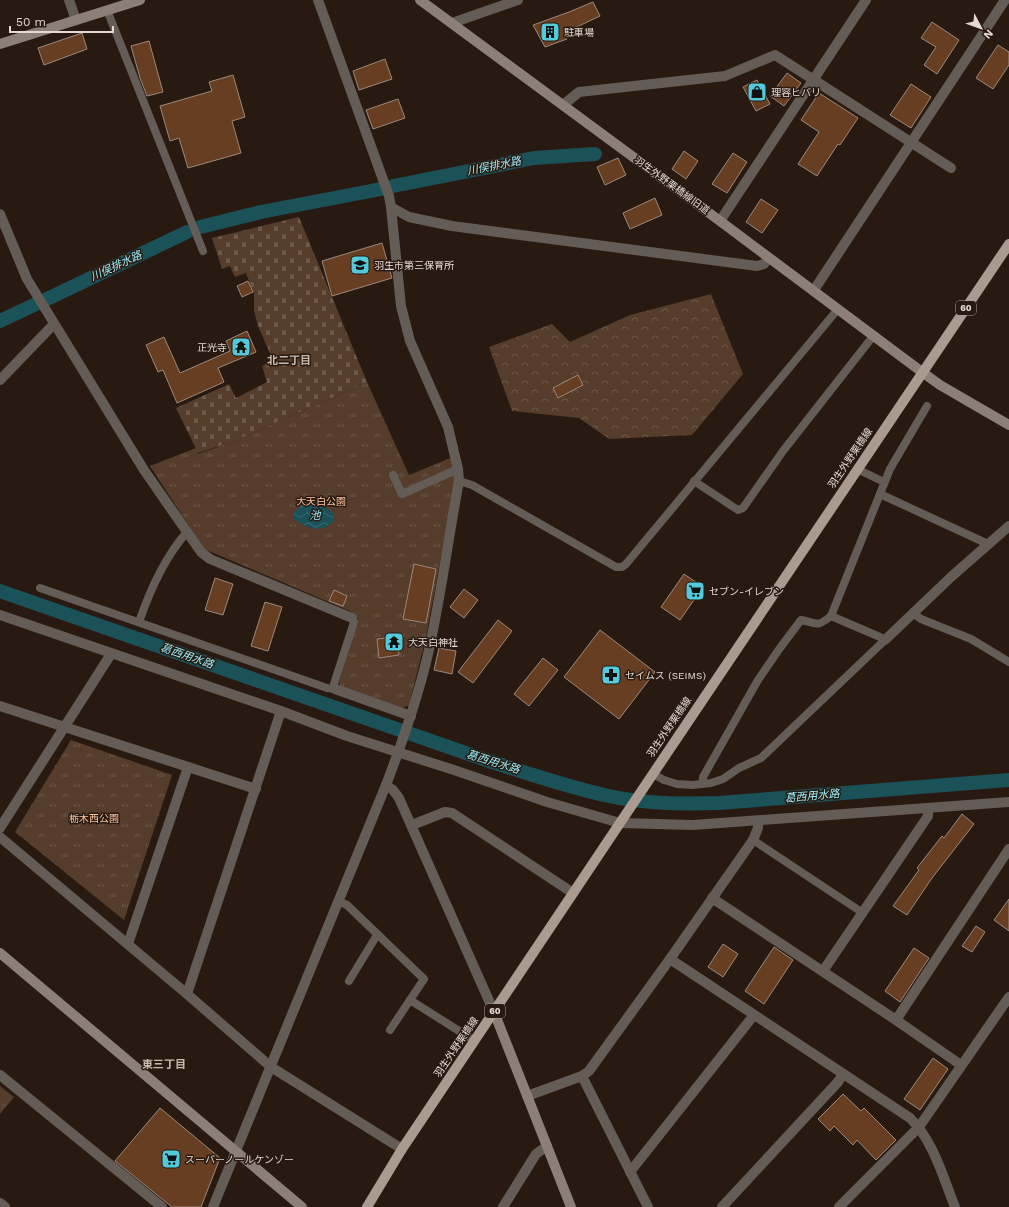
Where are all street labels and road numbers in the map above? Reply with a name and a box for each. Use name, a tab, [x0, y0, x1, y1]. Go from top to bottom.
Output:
street label: 羽生外野栗橋線旧道	[632, 154, 712, 216]
road number: 60	[956, 301, 976, 315]
street label: 羽生外野栗橋線	[826, 426, 874, 490]
street label: 羽生外野栗橋線	[645, 695, 693, 759]
road number: 60	[485, 1004, 505, 1018]
street label: 羽生外野栗橋線	[432, 1015, 480, 1079]

